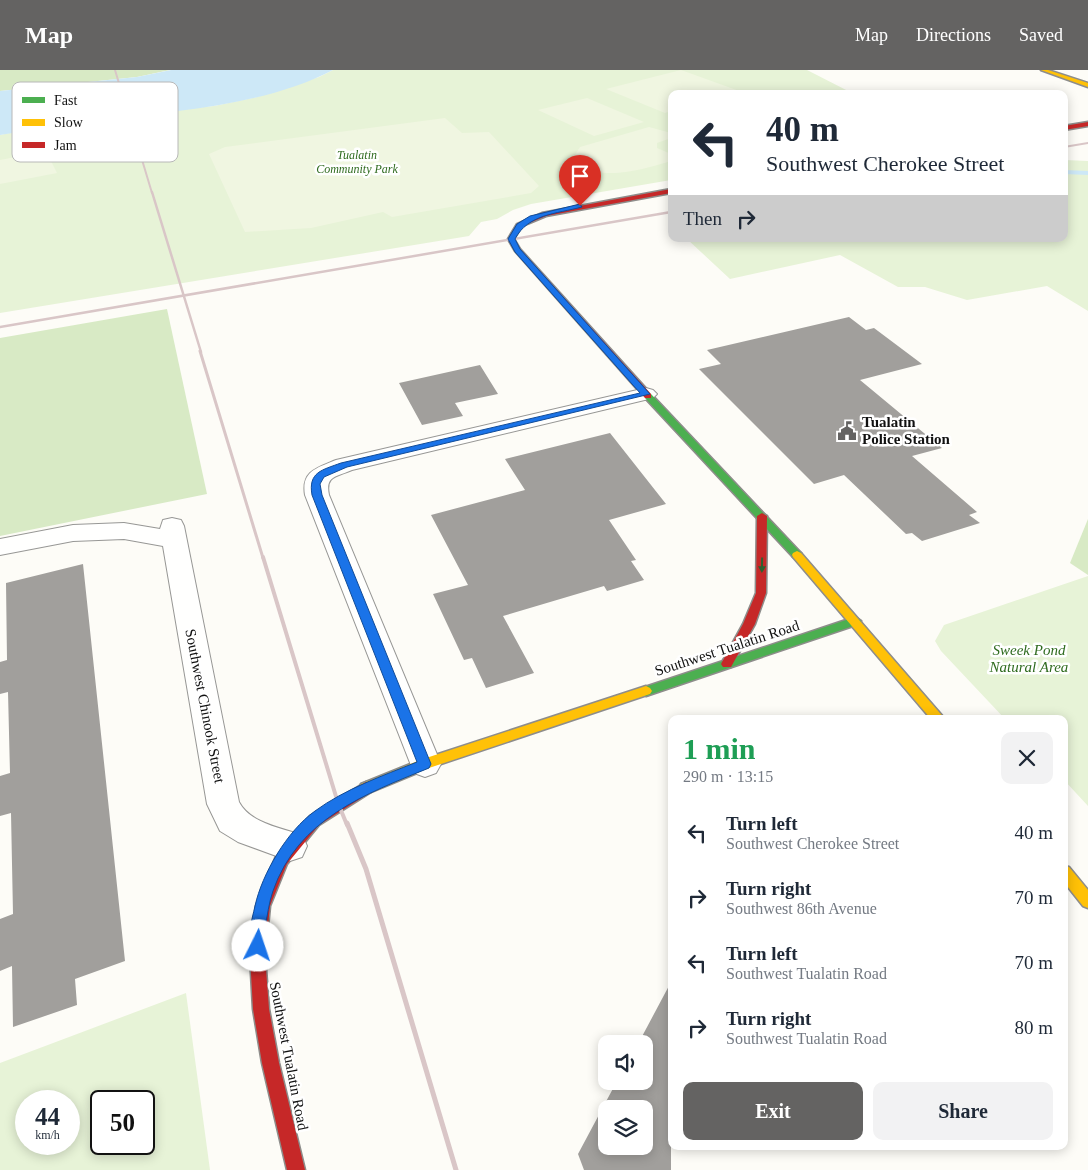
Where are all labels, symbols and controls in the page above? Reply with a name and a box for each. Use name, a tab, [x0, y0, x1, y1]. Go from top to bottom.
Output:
text: Map	[25, 22, 73, 48]
text: Map	[855, 25, 888, 45]
text: Directions	[916, 25, 991, 45]
text: Saved	[1019, 25, 1063, 45]
legend	[12, 82, 178, 162]
text: Fast	[54, 93, 77, 108]
icon: left	[683, 110, 748, 175]
text: 40 m	[766, 110, 839, 149]
text: Slow	[54, 115, 84, 130]
text: Jam	[54, 138, 77, 153]
park label: Tualatin Community Park	[316, 148, 399, 176]
text: Southwest Cherokee Street	[766, 151, 1004, 176]
pin	[559, 155, 601, 206]
icon: arrive	[566, 162, 594, 190]
icon: right	[732, 205, 760, 233]
text: Then	[683, 208, 722, 229]
place label: Tualatin Police Station	[862, 414, 951, 447]
public building icon: Tualatin Police Station	[836, 420, 858, 442]
one-way arrow	[758, 557, 766, 573]
street label: Southwest Tualatin Road	[653, 617, 802, 679]
street label: Southwest Chinook Street	[182, 628, 228, 785]
park label: Sweek Pond Natural Area	[989, 642, 1068, 675]
text: 1 min	[683, 732, 756, 765]
button: close	[1001, 732, 1053, 784]
text: 290 m · 13:15	[683, 768, 773, 785]
text: Turn left	[726, 813, 798, 834]
icon: left	[683, 819, 711, 847]
text: 40 m	[1014, 822, 1053, 843]
text: Southwest Cherokee Street	[726, 835, 899, 852]
text: Turn right	[726, 878, 811, 899]
icon: right	[683, 884, 711, 912]
text: 70 m	[1014, 887, 1053, 908]
text: Southwest 86th Avenue	[726, 900, 877, 917]
position arrow	[231, 919, 283, 971]
text: Turn left	[726, 943, 798, 964]
icon: left	[683, 949, 711, 977]
text: 70 m	[1014, 952, 1053, 973]
text: Southwest Tualatin Road	[726, 965, 887, 982]
street label: Southwest Tualatin Road	[267, 980, 311, 1132]
text: Turn right	[726, 1008, 811, 1029]
icon: right	[683, 1014, 711, 1042]
text: 80 m	[1014, 1017, 1053, 1038]
text: Southwest Tualatin Road	[726, 1030, 887, 1047]
map controls	[598, 1035, 653, 1155]
button: sound	[598, 1035, 653, 1090]
button: Exit	[683, 1082, 863, 1140]
button: Share	[873, 1082, 1053, 1140]
speed limit sign: 50	[90, 1090, 155, 1155]
button: layers	[598, 1100, 653, 1155]
text: 44	[35, 1103, 60, 1130]
text: km/h	[35, 1128, 60, 1142]

